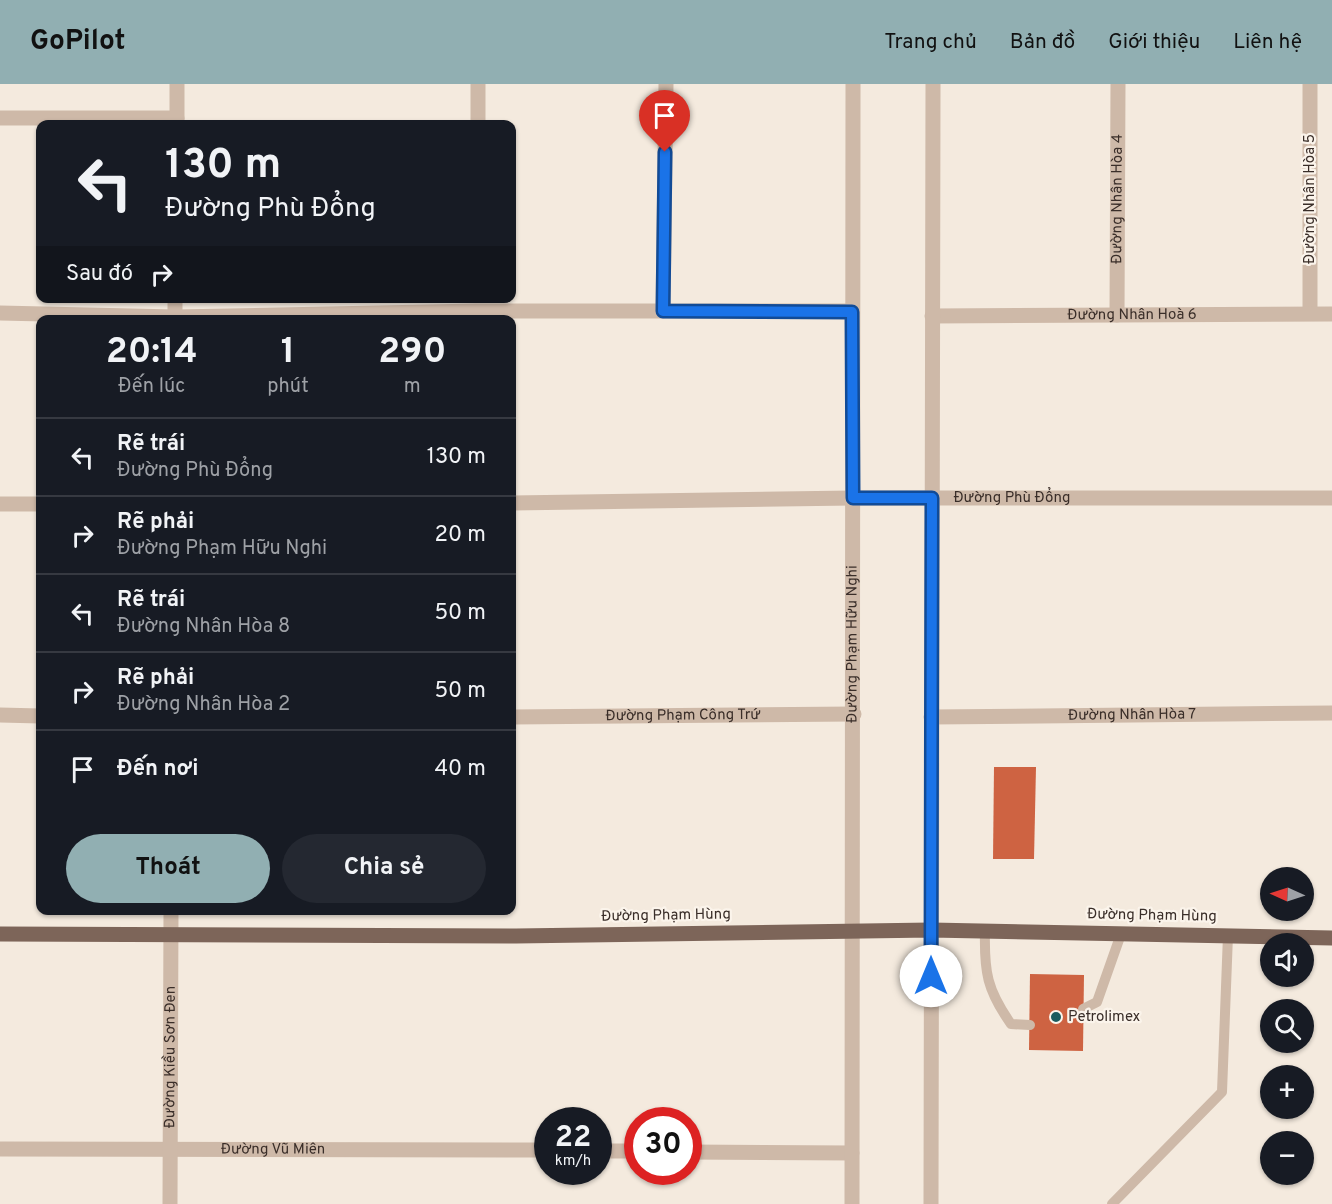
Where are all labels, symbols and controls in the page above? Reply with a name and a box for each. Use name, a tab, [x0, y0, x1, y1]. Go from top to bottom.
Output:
text: GoPilot	[30, 24, 125, 60]
text: Trang chủ	[884, 29, 977, 56]
text: Bản đồ	[1010, 29, 1075, 56]
text: Giới thiệu	[1108, 29, 1200, 56]
text: Liên hệ	[1233, 29, 1302, 56]
pin	[639, 90, 690, 152]
icon: arrive	[648, 99, 681, 132]
street label: Đường Nhân Hòa 4	[1108, 134, 1127, 264]
street label: Đường Nhân Hòa 5	[1301, 134, 1320, 264]
text: 130 m	[165, 140, 281, 193]
icon: left	[66, 144, 144, 222]
text: Đường Phù Đổng	[165, 192, 376, 226]
icon: right	[145, 258, 178, 291]
text: Sau đó	[66, 261, 133, 288]
street label: Đường Nhân Hoà 6	[1067, 305, 1197, 325]
text: 20:14	[106, 330, 198, 376]
text: 1	[281, 330, 295, 376]
text: 290	[378, 330, 446, 376]
text: Đến lúc	[118, 374, 185, 400]
text: phút	[267, 374, 309, 400]
text: m	[404, 374, 421, 400]
text: Rẽ trái	[117, 431, 185, 458]
icon: left	[66, 441, 99, 474]
text: 130 m	[427, 444, 486, 471]
text: Đường Phù Đổng	[117, 458, 273, 484]
street label: Đường Phù Đổng	[953, 487, 1071, 508]
text: Rẽ phải	[117, 509, 194, 536]
icon: right	[66, 519, 99, 552]
text: 20 m	[435, 522, 486, 549]
text: Đường Phạm Hữu Nghi	[117, 536, 327, 562]
street label: Đường Phạm Hữu Nghi	[843, 565, 862, 723]
text: Rẽ trái	[117, 587, 185, 614]
icon: left	[66, 597, 99, 630]
text: 50 m	[434, 600, 486, 627]
text: Đường Nhân Hòa 8	[117, 614, 290, 640]
text: Rẽ phải	[117, 665, 194, 692]
icon: right	[66, 675, 99, 708]
text: 50 m	[434, 678, 486, 705]
text: Đường Nhân Hòa 2	[117, 692, 290, 718]
street label: Đường Phạm Công Trứ	[605, 705, 761, 726]
street label: Đường Nhân Hòa 7	[1068, 705, 1196, 725]
icon: arrive	[66, 753, 99, 786]
text: Đến nơi	[117, 756, 198, 783]
text: 40 m	[434, 756, 486, 783]
button: Thoát	[66, 834, 270, 903]
button: Chia sẻ	[282, 834, 486, 903]
north arrow	[1260, 867, 1314, 921]
map controls	[1260, 867, 1314, 1185]
street label: Đường Phạm Hùng	[601, 905, 731, 927]
street label: Đường Phạm Hùng	[1087, 905, 1217, 927]
button: sound	[1260, 933, 1314, 987]
position arrow	[899, 944, 963, 1008]
street label: Đường Kiều Sơn Đen	[160, 986, 180, 1128]
button: search	[1260, 999, 1314, 1053]
place label: Petrolimex	[1068, 1008, 1141, 1027]
marker: Petrolimex	[1049, 1010, 1063, 1024]
button: +	[1260, 1065, 1314, 1119]
speed limit sign: 30	[624, 1107, 702, 1185]
text: 22	[555, 1120, 591, 1157]
button: −	[1260, 1131, 1314, 1185]
street label: Đường Vũ Miên	[221, 1140, 325, 1159]
text: km/h	[555, 1152, 591, 1171]

